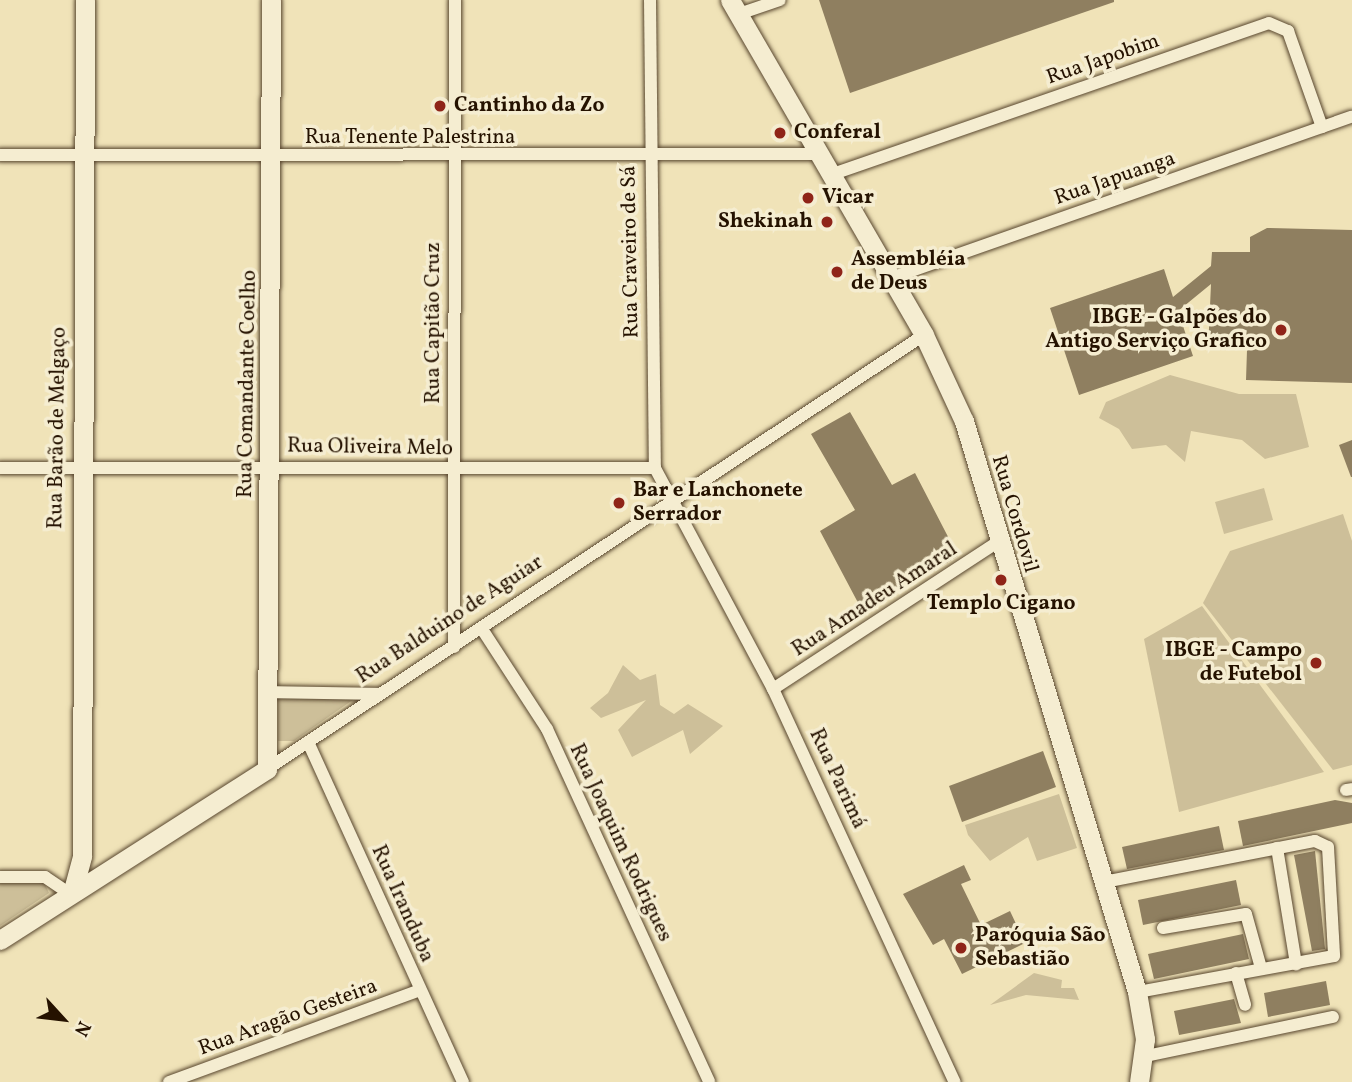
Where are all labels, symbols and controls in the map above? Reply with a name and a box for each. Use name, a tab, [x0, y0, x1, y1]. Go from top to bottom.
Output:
street label: Rua Japobim	[1043, 29, 1163, 91]
place label: Cantinho da Zo	[454, 93, 605, 119]
marker: Cantinho da Zo	[432, 98, 448, 114]
place label: Conferal	[794, 120, 881, 146]
street label: Rua Tenente Palestrina	[304, 125, 516, 151]
marker: Conferal	[772, 125, 788, 141]
street label: Rua Japuanga	[1051, 147, 1179, 211]
street label: Rua Craveiro de Sá	[617, 166, 645, 338]
place label: Vicar	[822, 185, 874, 211]
marker: Vicar	[800, 190, 816, 206]
place label: Shekinah	[718, 209, 813, 235]
marker: Shekinah	[819, 214, 835, 230]
street label: Rua Capitão Cruz	[421, 242, 447, 404]
place label: Assembléia de Deus	[851, 247, 966, 297]
marker: Assembléia de Deus	[829, 264, 845, 280]
street label: Rua Comandante Coelho	[233, 270, 263, 498]
place label: IBGE - Galpões do Antigo Serviço Grafico	[1045, 305, 1267, 355]
marker: IBGE - Galpões do Antigo Serviço Grafico	[1273, 322, 1289, 338]
street label: Rua Barão de Melgaço	[44, 327, 72, 529]
street label: Rua Oliveira Melo	[287, 434, 453, 462]
street label: Rua Cordovil	[985, 452, 1043, 576]
place label: Bar e Lanchonete Serrador	[633, 478, 803, 528]
marker: Bar e Lanchonete Serrador	[611, 495, 627, 511]
street label: Rua Amadeu Amaral	[788, 537, 962, 663]
street label: Rua Balduino de Aguiar	[352, 550, 548, 690]
marker: Templo Cigano	[993, 572, 1009, 588]
place label: Templo Cigano	[927, 591, 1075, 617]
place label: IBGE - Campo de Futebol	[1164, 638, 1302, 688]
marker: IBGE - Campo de Futebol	[1308, 655, 1324, 671]
street label: Rua Parimá	[803, 725, 871, 833]
street label: Rua Joaquim Rodrigues	[563, 740, 677, 946]
street label: Rua Iranduba	[365, 841, 439, 967]
place label: Paróquia São Sebastião	[975, 923, 1106, 973]
marker: Paróquia São Sebastião	[953, 940, 969, 956]
street label: Rua Aragão Gesteira	[195, 974, 381, 1062]
north arrow	[28, 984, 98, 1054]
text: N	[67, 1016, 96, 1041]

